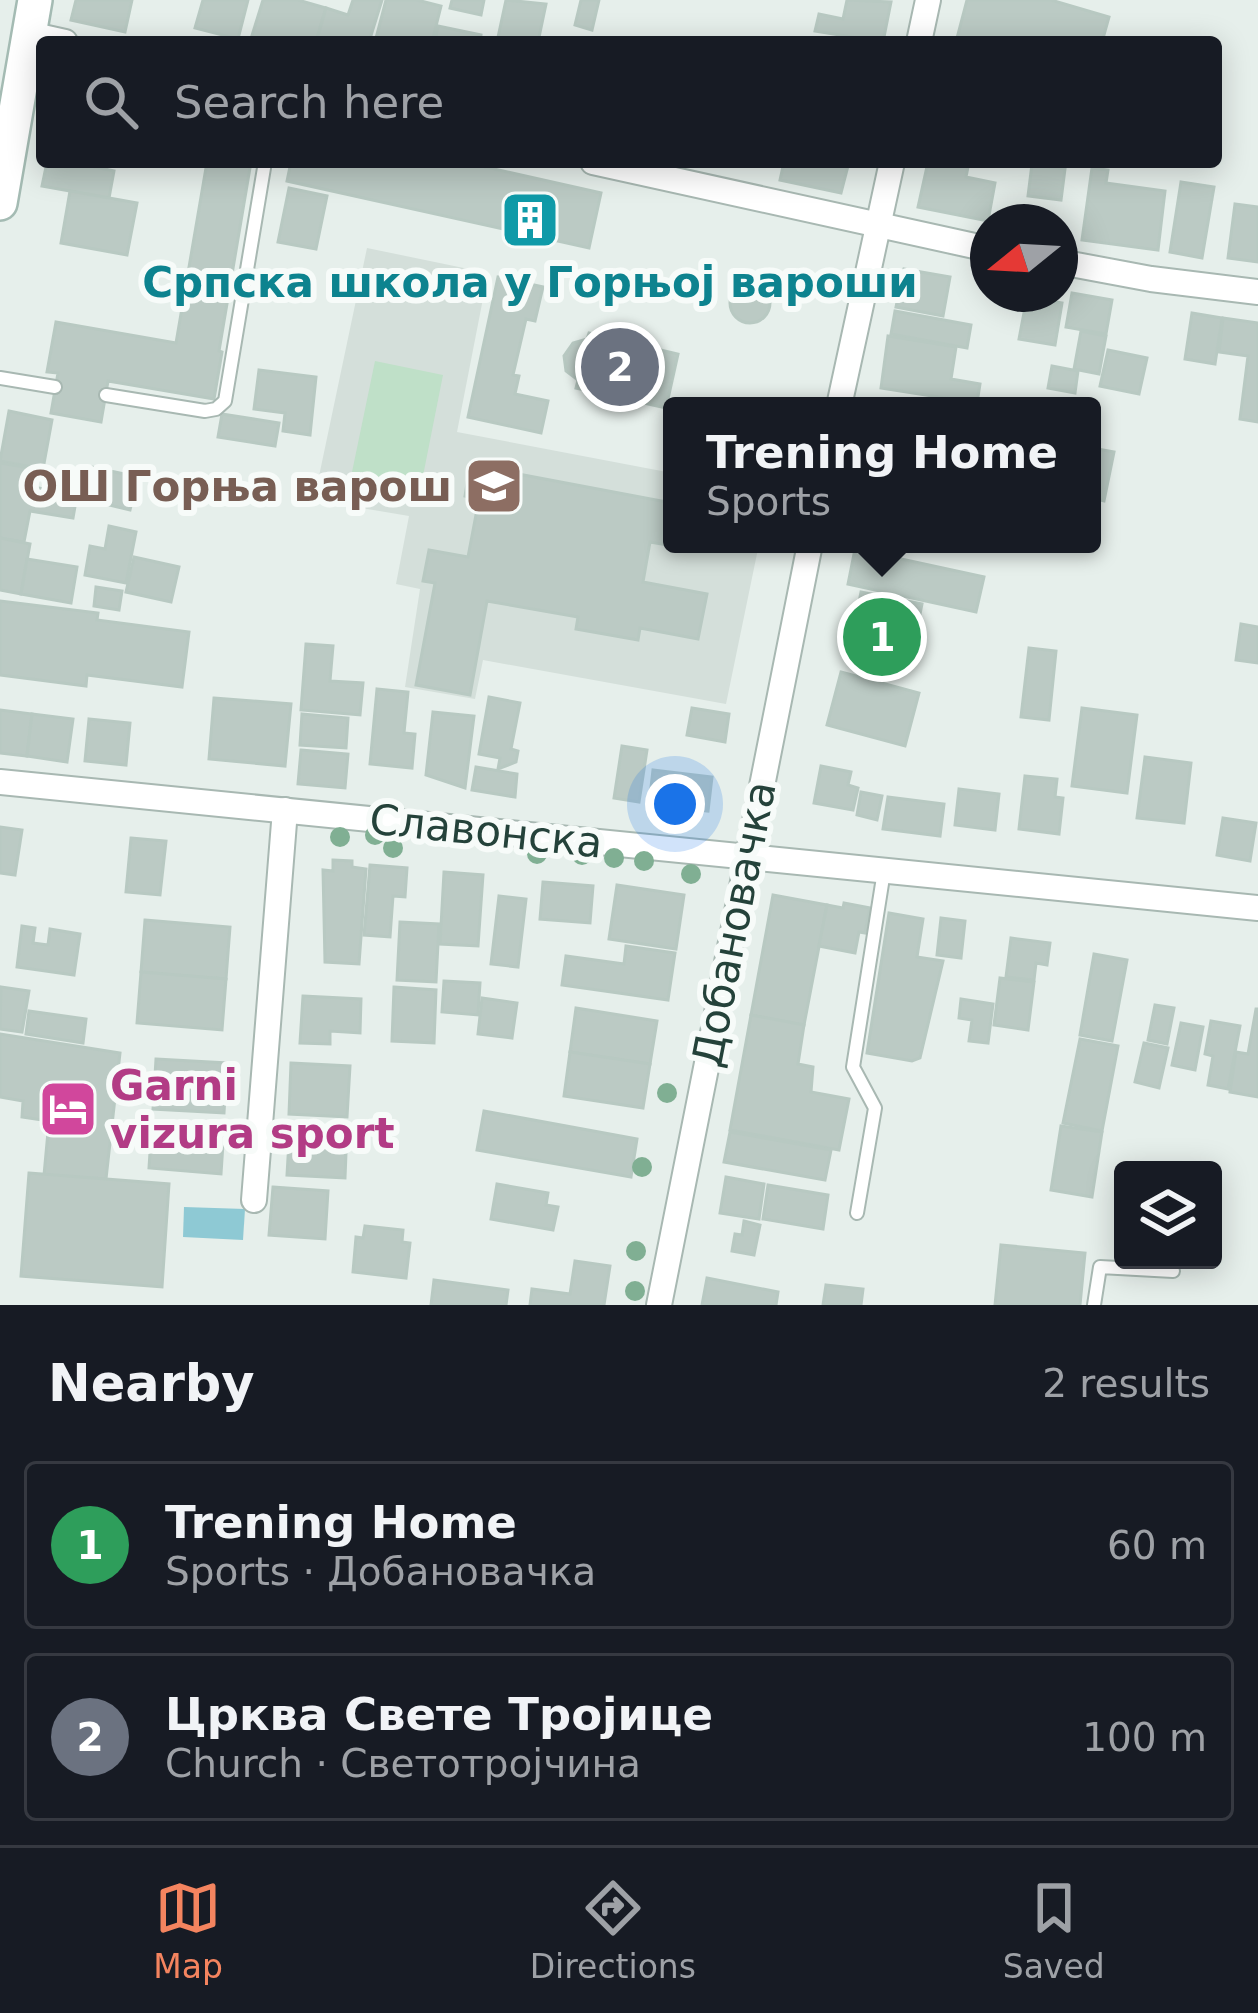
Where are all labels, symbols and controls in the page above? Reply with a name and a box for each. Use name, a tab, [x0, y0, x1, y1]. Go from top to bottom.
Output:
search box	[36, 36, 1222, 168]
icon: search	[78, 69, 144, 135]
text: Search here	[174, 76, 444, 129]
building icon: Српска школа у Горњој вароши	[499, 189, 561, 251]
north arrow	[970, 204, 1078, 312]
place label: Српска школа у Горњој вароши	[142, 258, 918, 307]
pin: 2	[581, 322, 659, 412]
popup	[663, 397, 1101, 553]
text: Trening Home	[706, 426, 1058, 479]
school or university icon: ОШ Горња варош	[463, 455, 525, 517]
place label: ОШ Горња варош	[23, 462, 452, 511]
text: Sports	[706, 479, 831, 524]
pin: 1	[843, 592, 921, 682]
your location	[645, 774, 705, 834]
street label: Добановачка	[682, 777, 786, 1071]
street label: Славонска	[367, 794, 605, 868]
place label: Garni vizura sport	[110, 1061, 395, 1158]
hotel icon: Garni vizura sport	[37, 1078, 99, 1140]
map controls	[1114, 1161, 1222, 1269]
button: layers	[1114, 1161, 1222, 1269]
text: Nearby	[48, 1354, 255, 1413]
text: 2 results	[1042, 1361, 1210, 1406]
text: Trening Home	[165, 1496, 517, 1549]
text: 1	[76, 1523, 104, 1568]
text: 60 m	[1107, 1523, 1207, 1568]
text: Sports · Добановачка	[165, 1549, 596, 1594]
text: Црква Свете Тројице	[165, 1688, 713, 1741]
text: 2	[76, 1715, 104, 1760]
text: 100 m	[1082, 1715, 1207, 1760]
text: Church · Светотројчина	[165, 1741, 641, 1786]
tab: Map	[153, 1875, 223, 1986]
tab: Directions	[530, 1875, 696, 1986]
tab: Saved	[1003, 1875, 1105, 1986]

